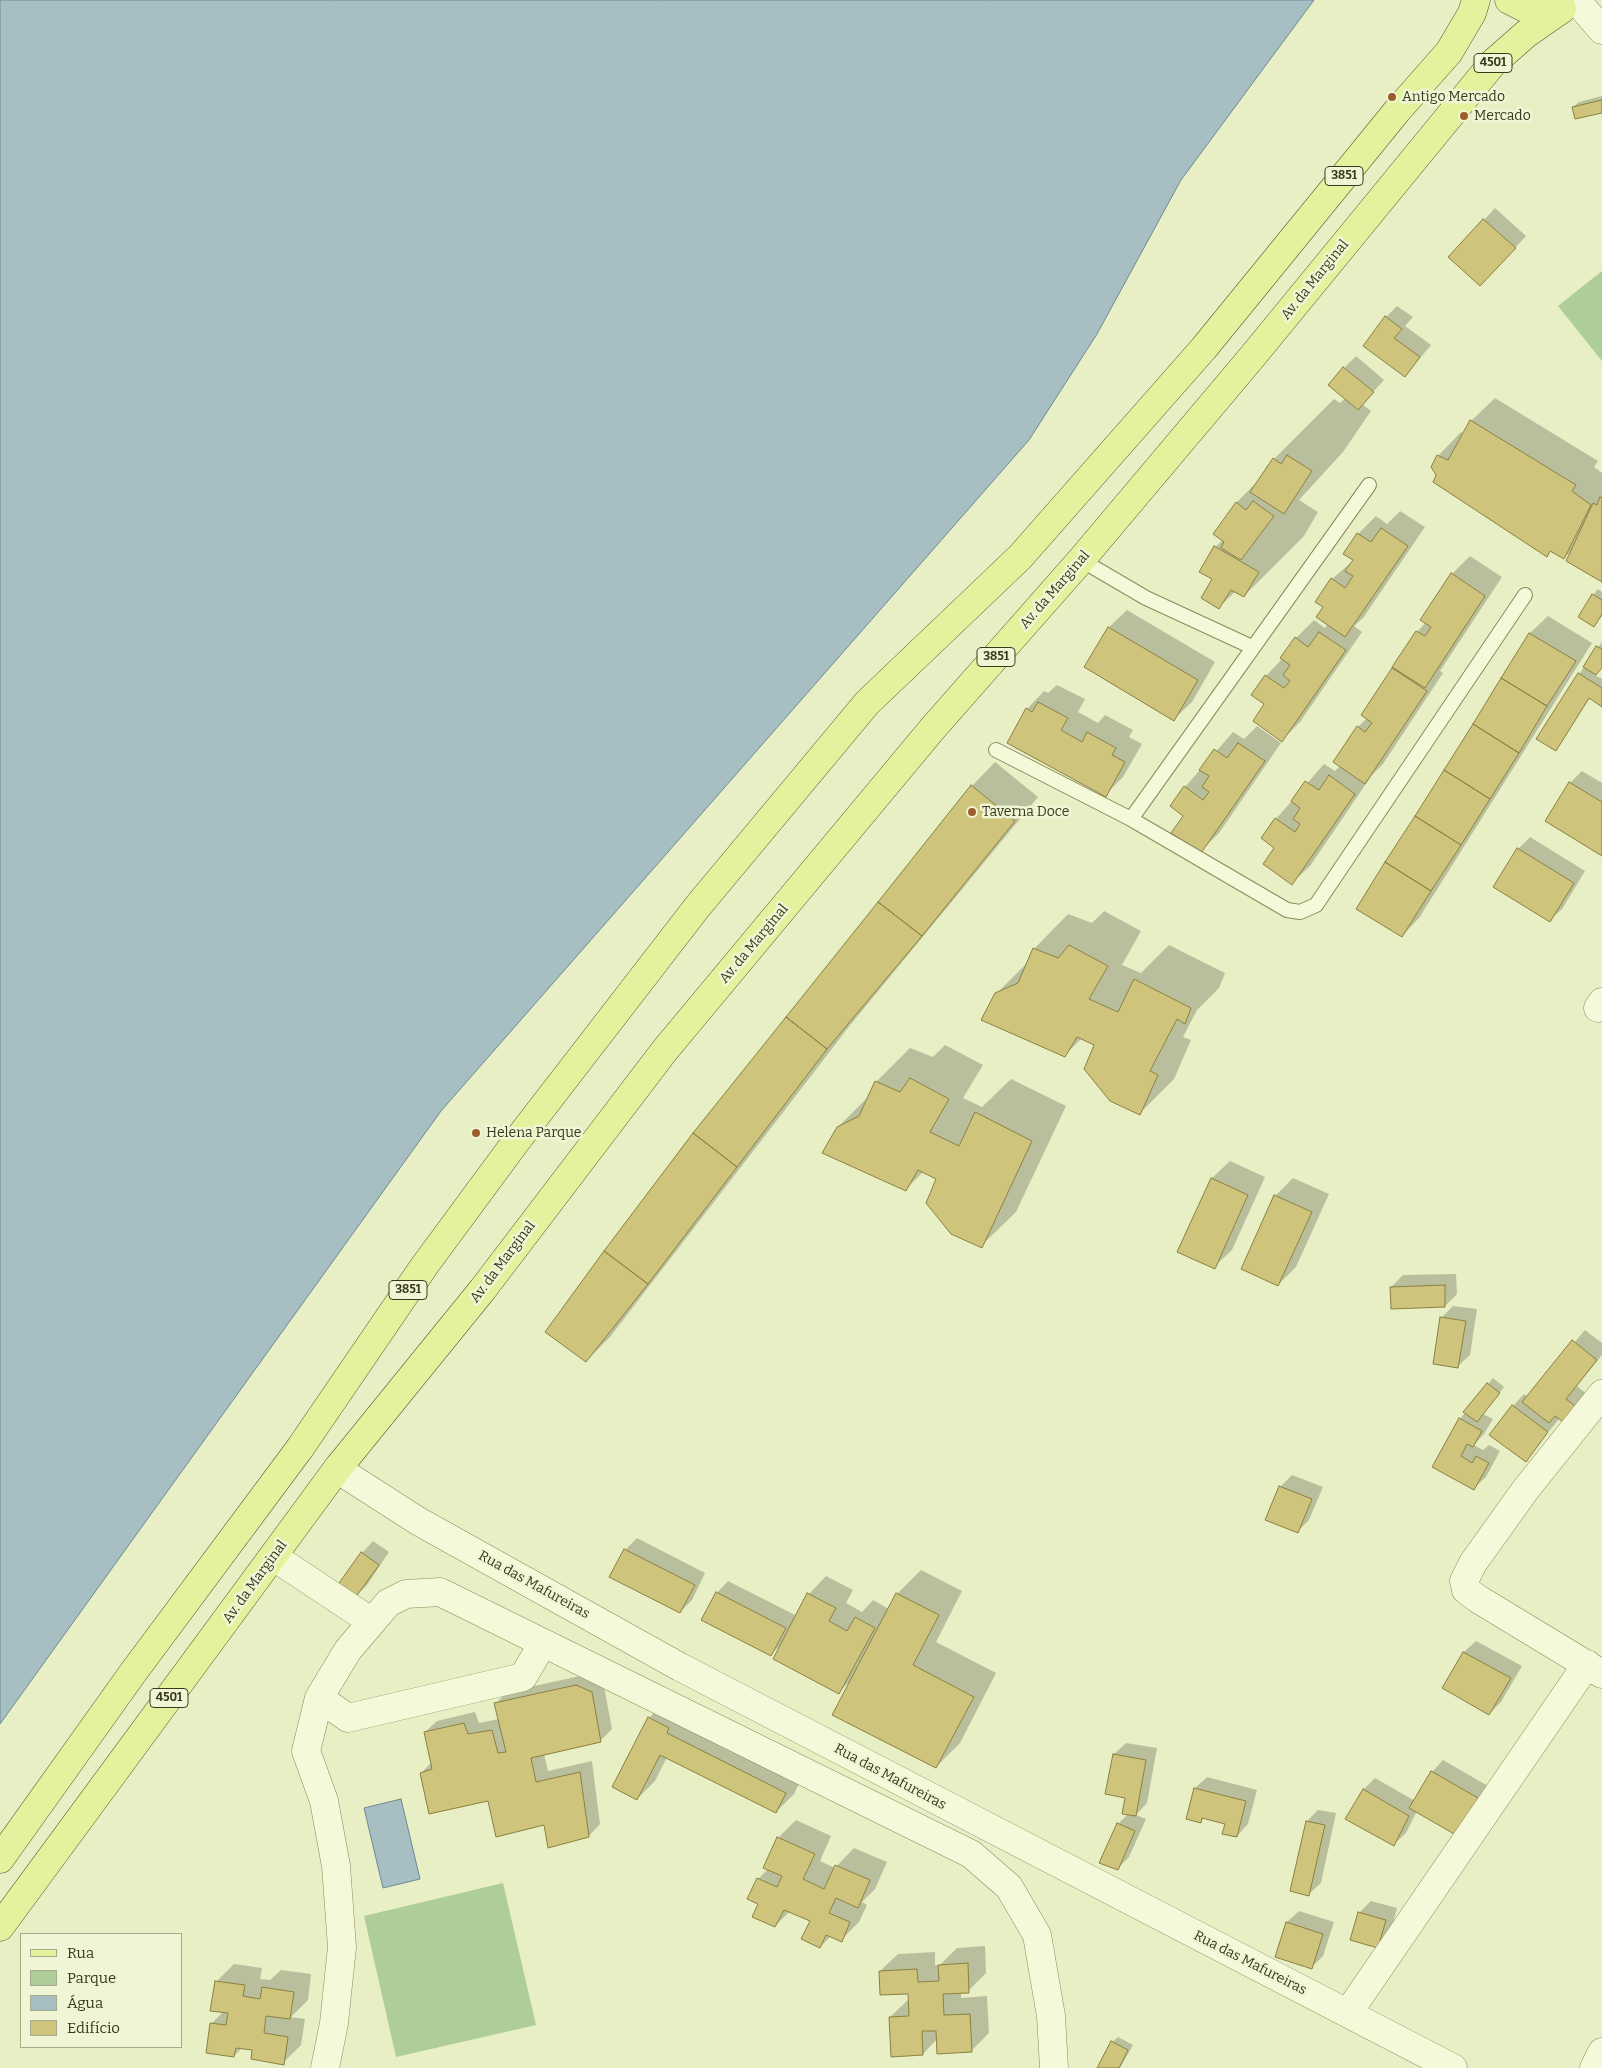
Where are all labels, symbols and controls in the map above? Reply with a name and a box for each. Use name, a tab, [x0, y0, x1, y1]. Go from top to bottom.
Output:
road number: 4501	[1474, 54, 1512, 72]
place label: Antigo Mercado	[1402, 89, 1505, 105]
marker: Antigo Mercado	[1386, 91, 1398, 103]
place label: Mercado	[1474, 108, 1531, 124]
marker: Mercado	[1458, 110, 1470, 122]
road number: 3851	[1325, 167, 1363, 186]
street label: Av. da Marginal	[1278, 237, 1352, 323]
street label: Av. da Marginal	[1016, 547, 1094, 633]
road number: 3851	[977, 648, 1015, 666]
place label: Taverna Doce	[982, 804, 1069, 820]
marker: Taverna Doce	[966, 806, 978, 818]
street label: Av. da Marginal	[716, 901, 792, 987]
place label: Helena Parque	[486, 1125, 582, 1141]
marker: Helena Parque	[470, 1127, 482, 1139]
street label: Av. da Marginal	[467, 1218, 539, 1306]
road number: 3851	[389, 1280, 427, 1300]
street label: Av. da Marginal	[219, 1537, 291, 1627]
street label: Rua das Mafureiras	[475, 1547, 593, 1623]
road number: 4501	[150, 1689, 188, 1708]
street label: Rua das Mafureiras	[831, 1740, 949, 1814]
street label: Rua das Mafureiras	[1191, 1927, 1309, 1999]
legend	[20, 1933, 182, 2048]
text: Rua	[67, 1944, 94, 1962]
text: Parque	[67, 1969, 116, 1987]
text: Água	[67, 1994, 103, 2012]
text: Edifício	[67, 2019, 120, 2037]

